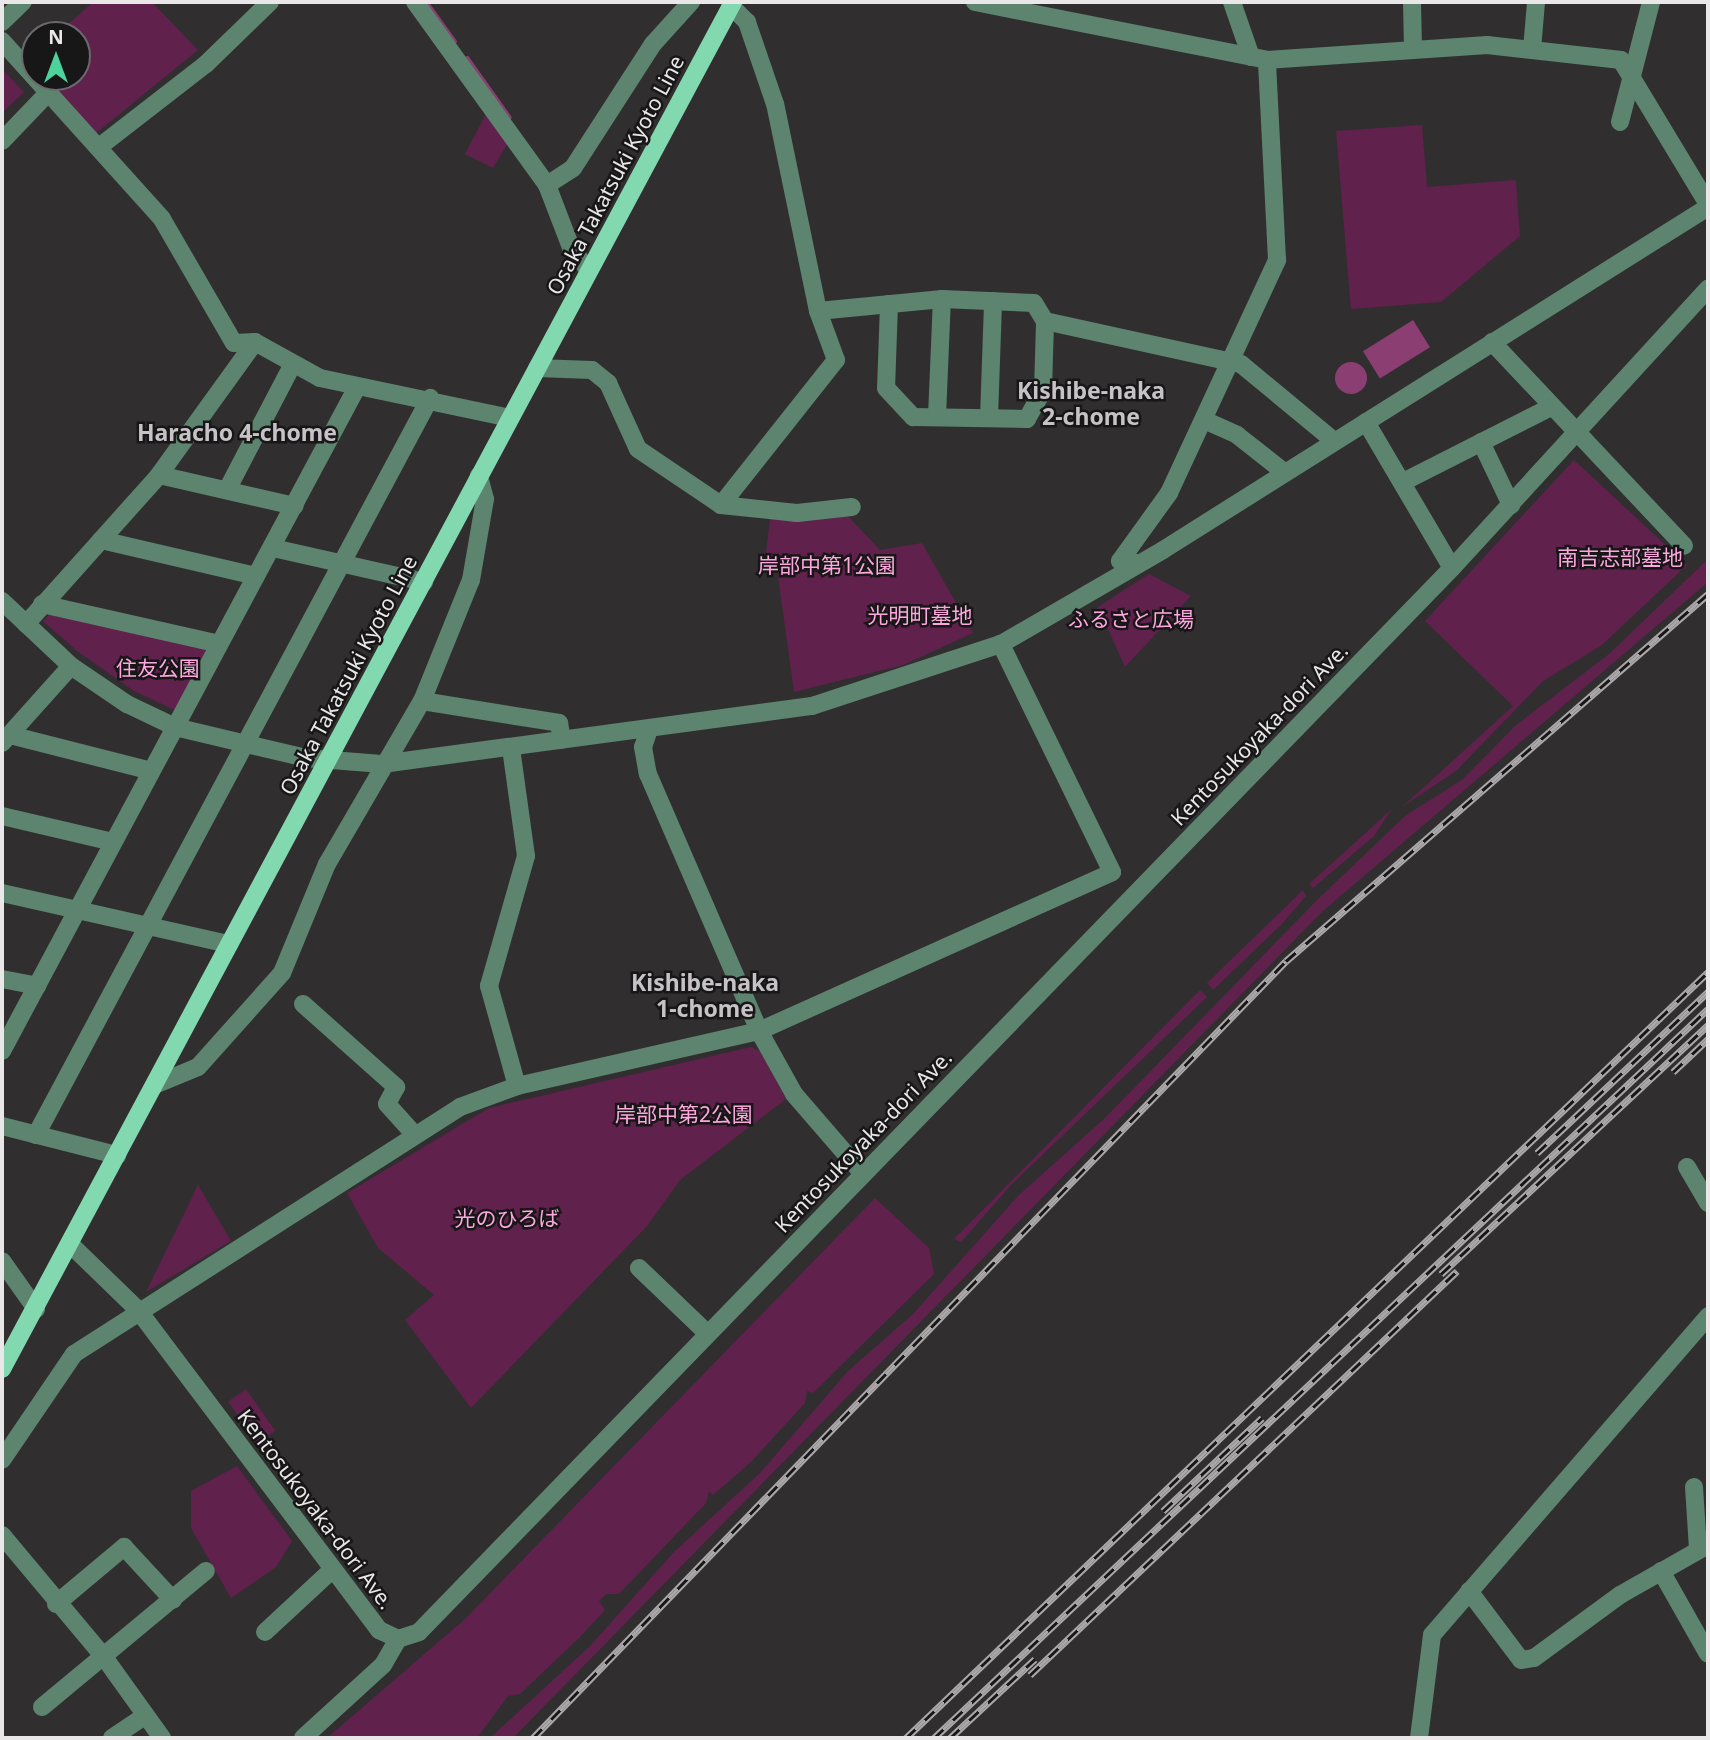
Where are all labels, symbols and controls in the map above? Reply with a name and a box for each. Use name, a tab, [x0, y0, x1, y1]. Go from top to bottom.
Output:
north arrow	[21, 21, 91, 91]
text: N	[48, 24, 64, 50]
street label: Osaka Takatsuki Kyoto Line	[541, 51, 689, 299]
district label: Kishibe-naka 2-chome	[1017, 376, 1165, 430]
district label: Haracho 4-chome	[137, 418, 337, 446]
park label: 南吉志部墓地	[1557, 544, 1683, 570]
street label: Osaka Takatsuki Kyoto Line	[274, 551, 422, 799]
park label: 岸部中第1公園	[758, 552, 896, 578]
park label: 光明町墓地	[868, 602, 972, 628]
park label: ふるさと広場	[1068, 606, 1194, 632]
street label: Kentosukoyaka-dori Ave.	[1165, 638, 1353, 830]
park label: 住友公園	[116, 655, 200, 681]
district label: Kishibe-naka 1-chome	[631, 968, 779, 1022]
street label: Kentosukoyaka-dori Ave.	[769, 1045, 957, 1237]
park label: 岸部中第2公園	[615, 1101, 753, 1127]
park label: 光のひろば	[455, 1205, 559, 1231]
street label: Kentosukoyaka-dori Ave.	[233, 1404, 399, 1614]

